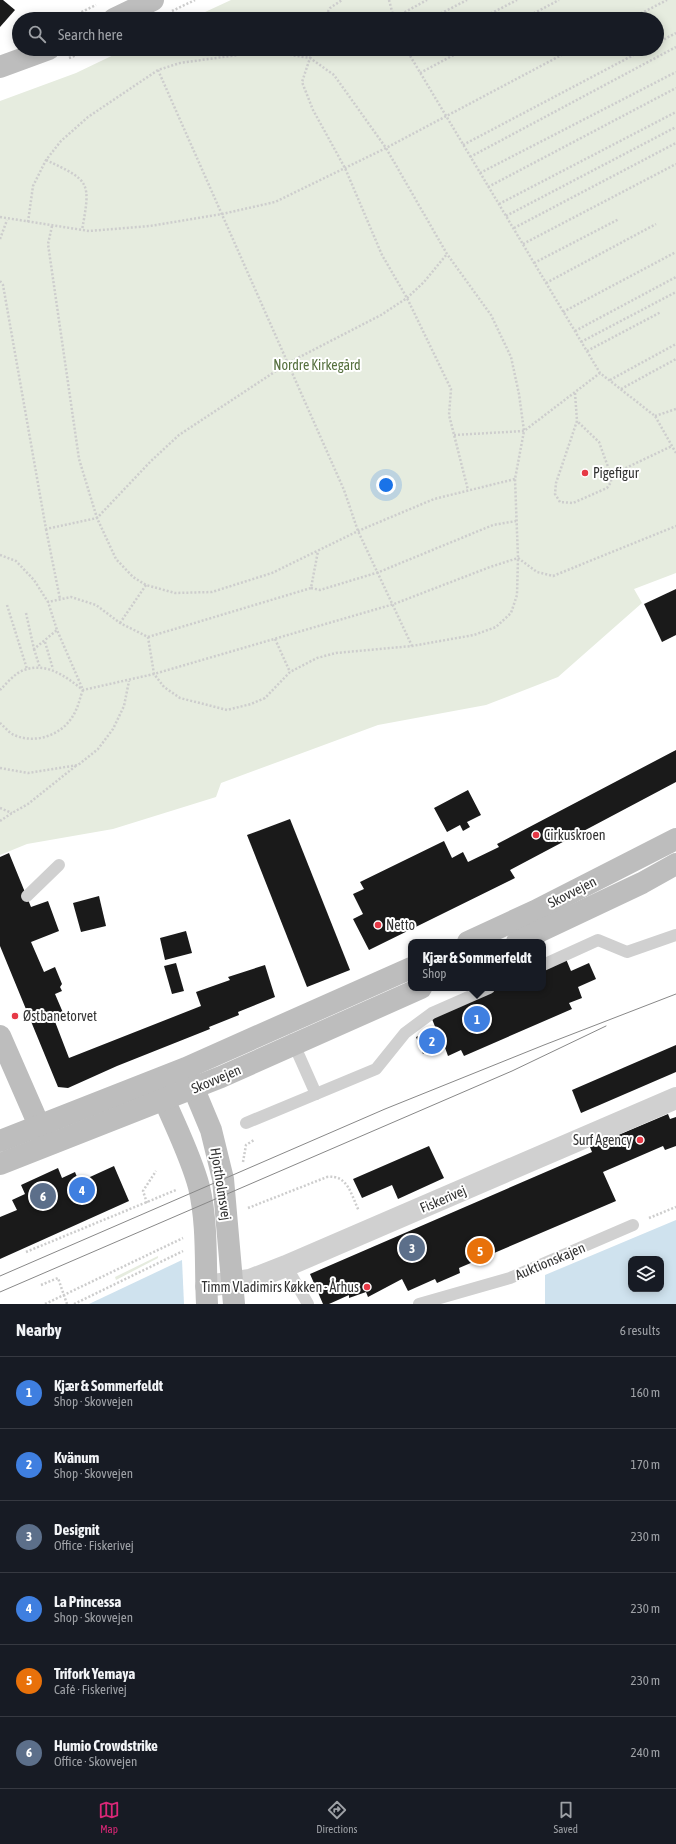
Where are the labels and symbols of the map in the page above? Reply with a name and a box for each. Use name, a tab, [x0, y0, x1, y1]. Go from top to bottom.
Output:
park label: Nordre Kirkegård	[273, 357, 361, 373]
place label: Pigefigur	[593, 465, 640, 481]
marker: Pigefigur	[580, 468, 590, 478]
your location	[376, 475, 396, 495]
place label: Cirkuskroen	[544, 827, 606, 843]
marker: Cirkuskroen	[531, 830, 541, 840]
street label: Skovvejen	[545, 873, 599, 911]
place label: Netto	[386, 917, 415, 933]
marker: Netto	[373, 920, 383, 930]
pin: 1	[464, 1004, 490, 1034]
place label: Østbanetorvet	[23, 1008, 97, 1024]
marker: Østbanetorvet	[10, 1011, 20, 1021]
pin: 2	[419, 1026, 445, 1056]
street label: Skovvejen	[189, 1061, 243, 1097]
place label: Surf Agency	[573, 1132, 632, 1148]
marker: Surf Agency	[635, 1135, 645, 1145]
street label: Hjortholmsvej	[207, 1147, 235, 1221]
pin: 4	[69, 1175, 95, 1205]
pin: 6	[30, 1181, 56, 1211]
street label: Fiskerivej	[418, 1182, 468, 1216]
pin: 3	[399, 1233, 425, 1263]
pin: 5	[467, 1236, 493, 1266]
street label: Auktionskajen	[513, 1239, 587, 1283]
place label: Timm Vladimirs Køkken - Århus	[201, 1278, 359, 1295]
marker: Timm Vladimirs Køkken - Århus	[362, 1282, 372, 1292]

